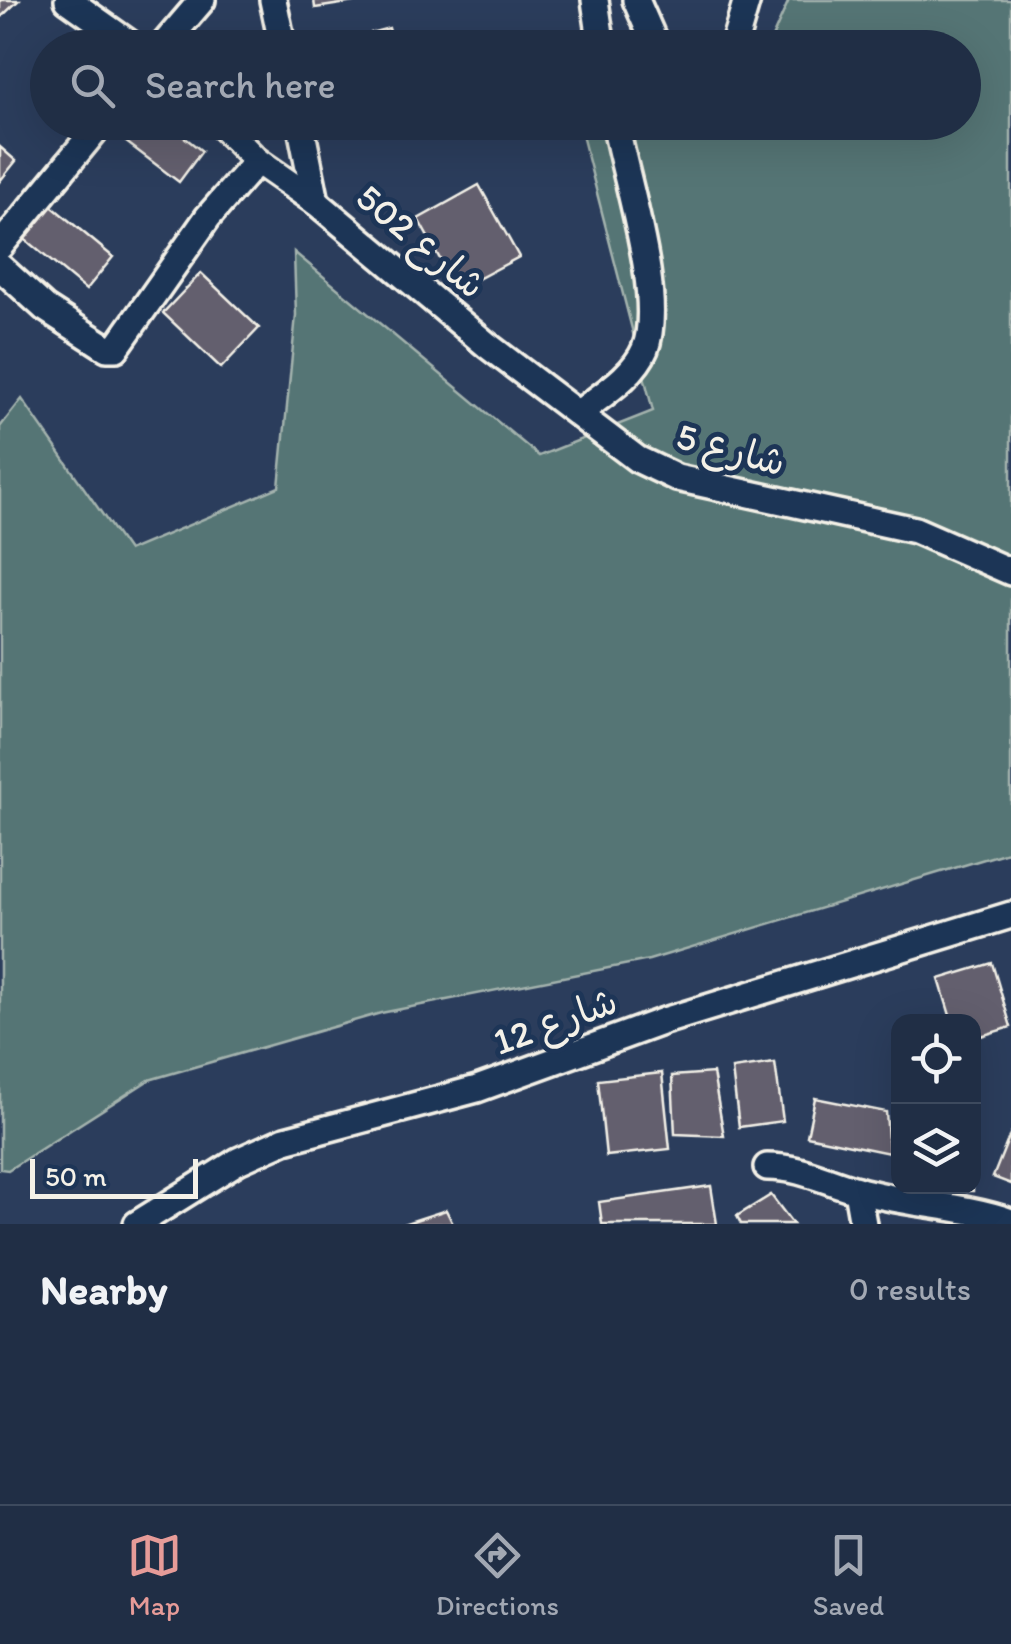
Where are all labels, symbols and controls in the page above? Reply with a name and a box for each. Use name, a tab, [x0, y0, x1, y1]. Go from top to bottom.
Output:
search box	[30, 30, 981, 140]
icon: search	[65, 58, 120, 113]
text: Search here	[145, 62, 336, 108]
street label: شارع 502	[345, 174, 495, 311]
street label: شارع 5	[671, 412, 790, 489]
street label: شارع 12	[487, 977, 625, 1068]
map controls	[891, 1014, 981, 1194]
button: locate	[891, 1014, 981, 1104]
button: layers	[891, 1104, 981, 1194]
scale bar	[30, 1154, 198, 1198]
text: 50 m	[45, 1159, 107, 1193]
text: Nearby	[40, 1264, 167, 1315]
text: 0 results	[849, 1270, 971, 1308]
tab: Map	[127, 1528, 182, 1622]
tab: Directions	[436, 1528, 559, 1622]
tab: Saved	[813, 1528, 884, 1622]

